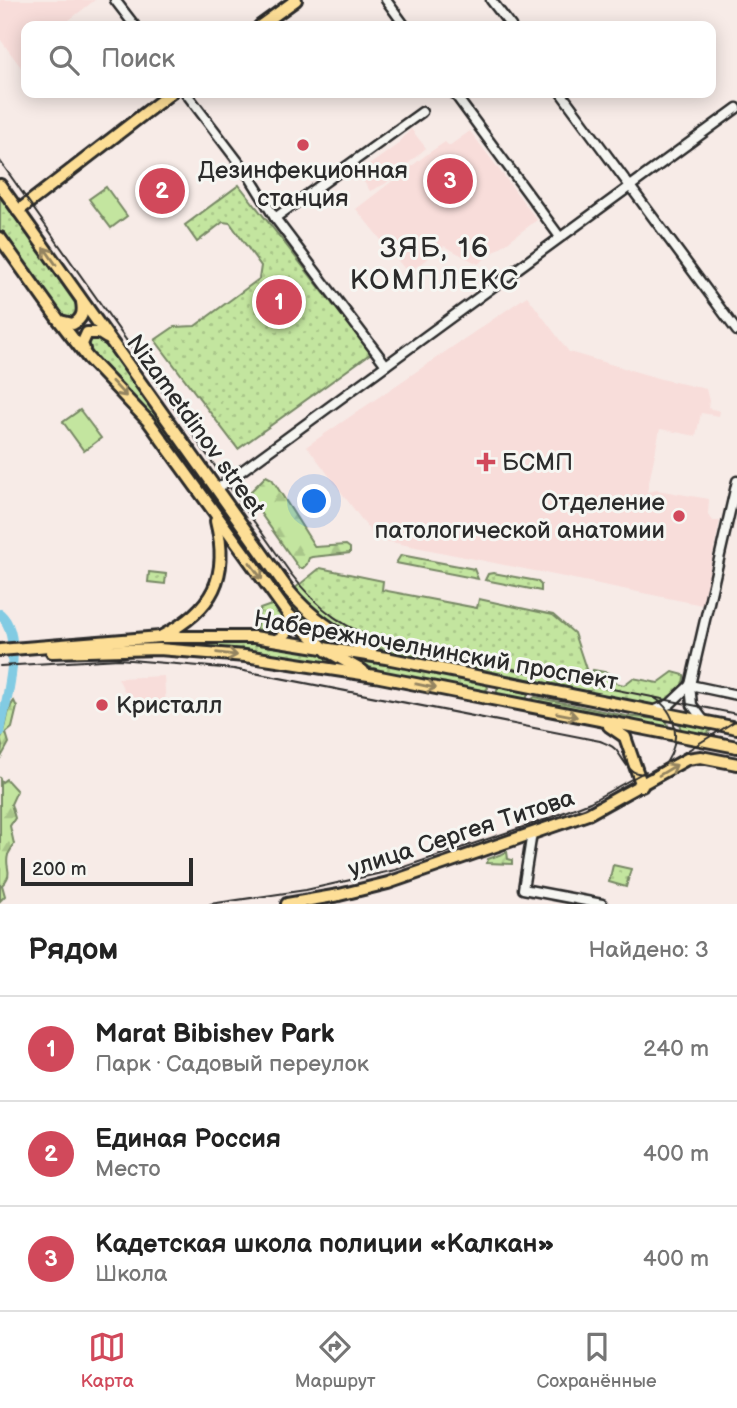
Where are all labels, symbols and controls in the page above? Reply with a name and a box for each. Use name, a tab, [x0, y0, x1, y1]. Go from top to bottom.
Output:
search box	[21, 21, 716, 98]
icon: search	[45, 41, 83, 79]
text: Поиск	[101, 44, 175, 75]
marker: Дезинфекционная станция	[295, 137, 311, 153]
pin: 3	[427, 155, 473, 207]
place label: Дезинфекционная станция	[198, 156, 408, 213]
pin: 2	[139, 165, 185, 217]
district label: ЗЯБ, 16 КОМПЛЕКС	[350, 232, 520, 297]
one-way arrow	[43, 247, 57, 266]
pin: 1	[256, 276, 302, 328]
street label: Nizametdinov street	[120, 329, 271, 522]
one-way arrow	[110, 380, 127, 397]
place label: БСМП	[502, 448, 573, 477]
marker: БСМП	[476, 452, 496, 472]
your location	[297, 484, 331, 518]
place label: Отделение патологической анатомии	[375, 488, 665, 545]
marker: Отделение патологической анатомии	[671, 508, 687, 524]
one-way arrow	[248, 561, 263, 579]
street label: Набережночелнинский проспект	[252, 604, 620, 697]
one-way arrow	[215, 647, 237, 660]
one-way arrow	[414, 680, 437, 694]
place label: Кристалл	[116, 691, 222, 720]
marker: Кристалл	[94, 697, 110, 713]
one-way arrow	[555, 709, 578, 723]
one-way arrow	[657, 763, 677, 777]
street label: улица Сергея Титова	[345, 783, 578, 884]
scale bar	[21, 855, 192, 887]
text: 200 m	[32, 858, 86, 881]
text: Рядом	[28, 932, 118, 968]
text: Найдено: 3	[588, 936, 709, 964]
text: Marat Bibishev Park	[95, 1019, 334, 1050]
text: 1	[46, 1035, 56, 1063]
text: 240 m	[643, 1035, 709, 1063]
text: Парк · Садовый переулок	[95, 1050, 369, 1078]
text: Единая Россия	[95, 1124, 281, 1155]
text: 2	[44, 1140, 58, 1168]
text: 400 m	[643, 1140, 709, 1168]
text: Место	[95, 1155, 161, 1183]
text: Кадетская школа полиции «Калкан»	[95, 1229, 554, 1260]
text: 3	[44, 1245, 58, 1273]
text: 400 m	[643, 1245, 709, 1273]
text: Школа	[95, 1260, 168, 1288]
tab: Карта	[80, 1328, 134, 1393]
tab: Маршрут	[295, 1328, 376, 1393]
tab: Сохранённые	[537, 1328, 657, 1393]

